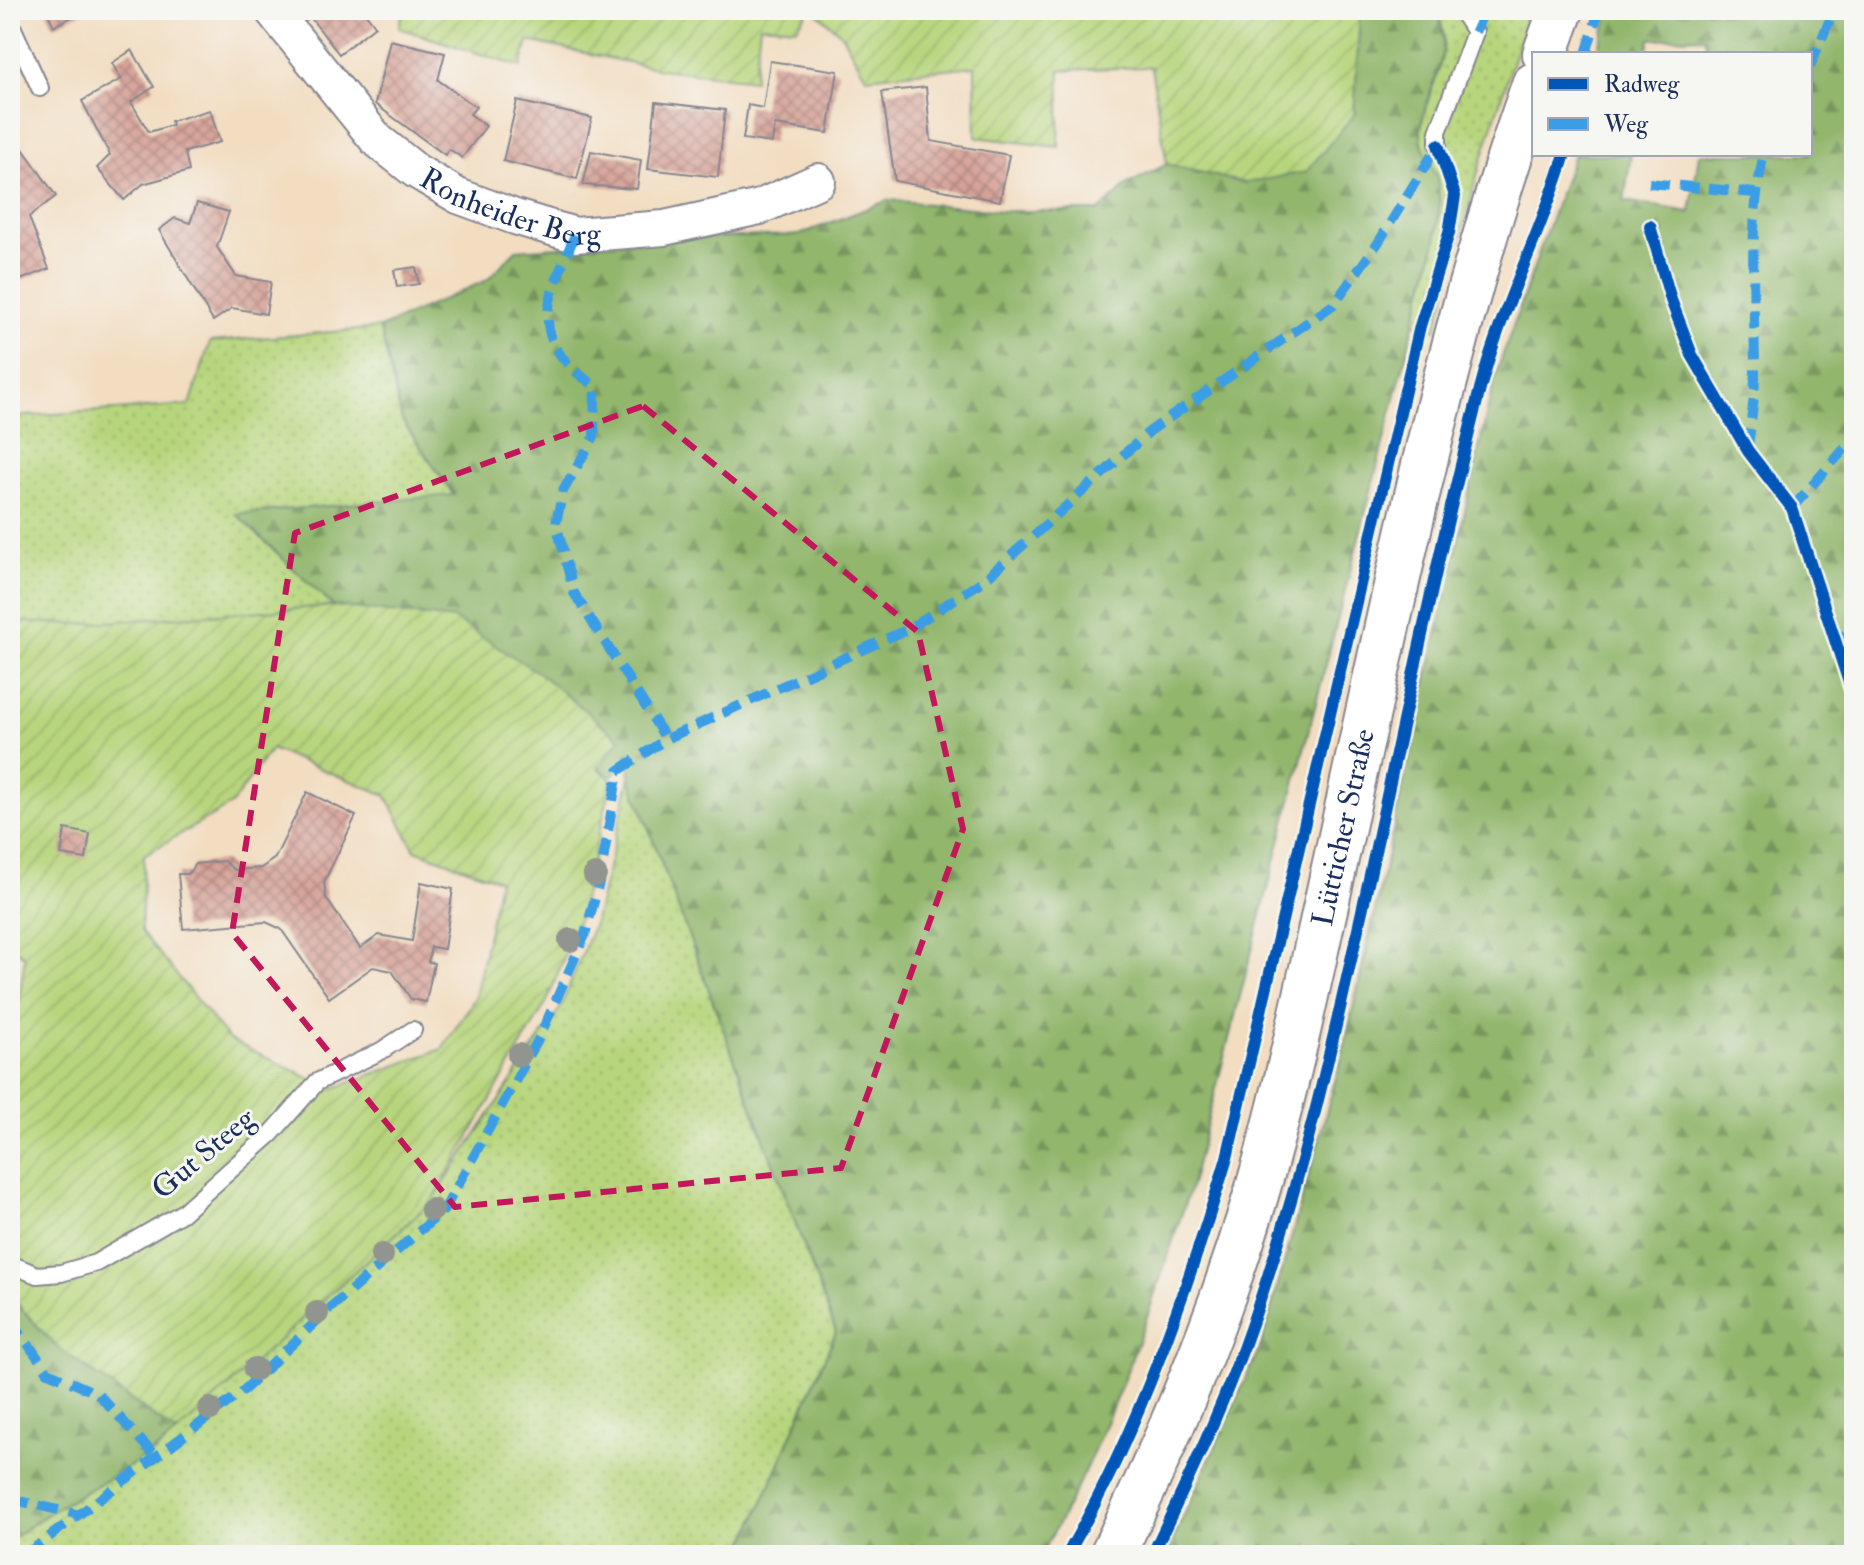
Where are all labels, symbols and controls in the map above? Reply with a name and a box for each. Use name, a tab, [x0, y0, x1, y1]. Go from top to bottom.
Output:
legend	[1532, 52, 1812, 156]
text: Radweg	[1604, 69, 1680, 100]
text: Weg	[1603, 109, 1649, 140]
street label: Ronheider Berg	[413, 160, 603, 254]
street label: Lütticher Straße	[1304, 725, 1383, 930]
street label: Gut Steeg	[144, 1099, 263, 1207]

